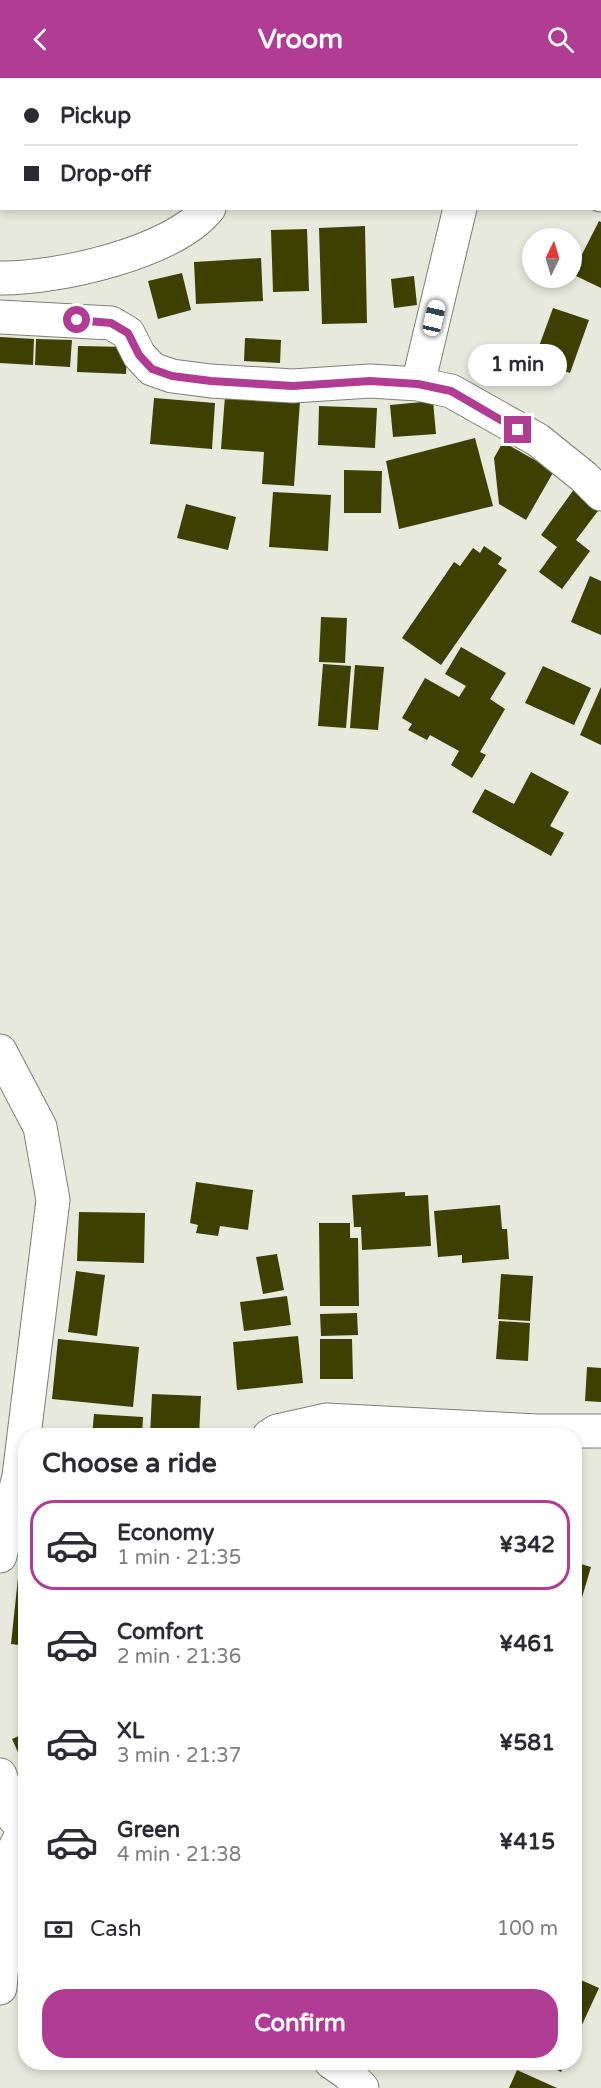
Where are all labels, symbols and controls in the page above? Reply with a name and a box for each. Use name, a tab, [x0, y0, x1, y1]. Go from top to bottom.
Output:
icon: back	[24, 23, 57, 56]
text: Vroom	[258, 23, 343, 56]
icon: search	[544, 23, 577, 56]
text: Pickup	[60, 103, 131, 129]
text: Drop-off	[60, 161, 151, 187]
north arrow	[522, 228, 582, 288]
map controls	[522, 228, 582, 288]
car	[421, 298, 447, 338]
route start	[63, 306, 90, 333]
callout: 1 min	[468, 343, 568, 385]
text: 1 min	[491, 353, 544, 377]
route end	[504, 416, 531, 443]
text: Choose a ride	[42, 1447, 217, 1480]
icon: car	[45, 1518, 99, 1572]
text: Economy	[117, 1520, 214, 1546]
text: ¥342	[499, 1532, 555, 1558]
text: 1 min · 21:35	[117, 1546, 241, 1570]
icon: car	[45, 1617, 99, 1671]
text: Comfort	[117, 1619, 203, 1645]
text: ¥461	[499, 1631, 555, 1657]
text: 2 min · 21:36	[117, 1645, 241, 1669]
icon: car	[45, 1716, 99, 1770]
text: XL	[117, 1718, 144, 1744]
text: ¥581	[499, 1730, 555, 1756]
text: 3 min · 21:37	[117, 1744, 241, 1768]
icon: car	[45, 1815, 99, 1869]
text: Green	[117, 1817, 180, 1843]
text: ¥415	[499, 1829, 555, 1855]
text: 4 min · 21:38	[117, 1843, 241, 1867]
icon: cash	[42, 1913, 75, 1946]
text: Cash	[90, 1916, 142, 1942]
text: 100 m	[497, 1917, 558, 1941]
button: Confirm	[42, 1989, 558, 2058]

